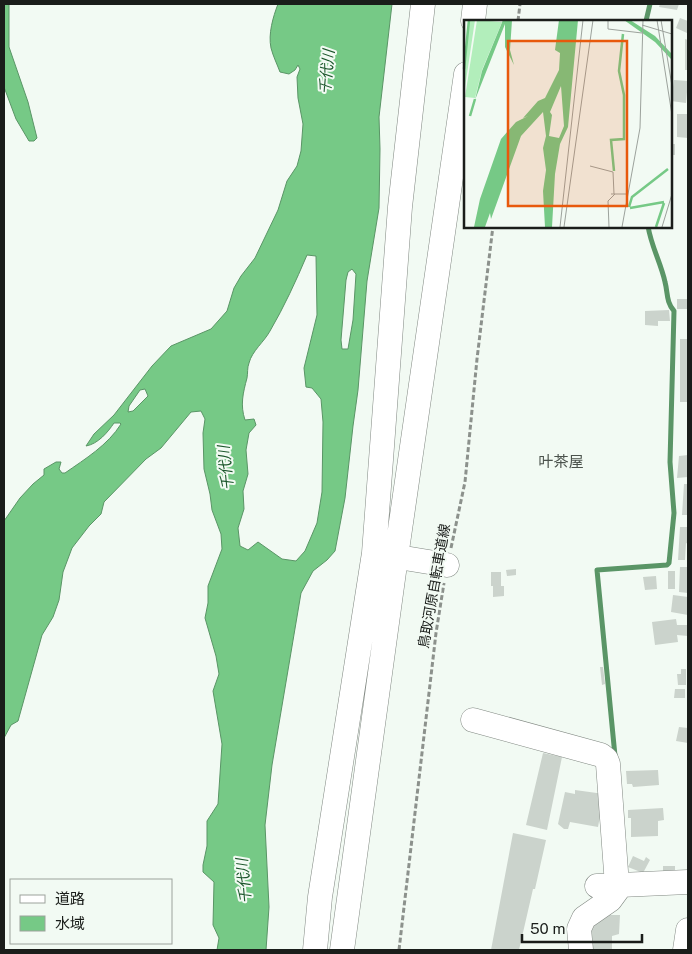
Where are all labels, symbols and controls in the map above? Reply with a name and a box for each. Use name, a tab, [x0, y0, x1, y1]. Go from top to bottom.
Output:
inset map	[464, 20, 672, 228]
water label: 千代川	[316, 47, 337, 95]
water label: 千代川	[214, 443, 236, 491]
district label: 叶茶屋	[538, 453, 584, 470]
street label: 鳥取河原自転車道線	[415, 523, 453, 649]
water label: 千代川	[233, 856, 254, 904]
legend	[10, 879, 172, 944]
text: 道路	[55, 890, 85, 907]
scale bar	[522, 912, 642, 944]
text: 水域	[55, 915, 85, 932]
text: 50 m	[530, 920, 565, 937]

